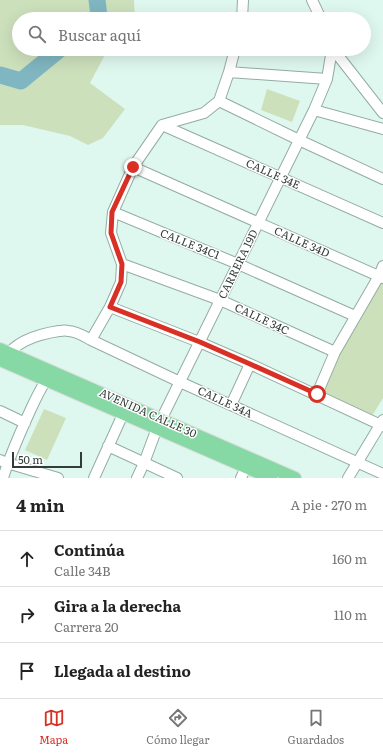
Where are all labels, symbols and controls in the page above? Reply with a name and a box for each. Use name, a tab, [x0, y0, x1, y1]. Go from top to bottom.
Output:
search box	[12, 12, 371, 56]
icon: search	[26, 23, 48, 45]
text: Buscar aquí	[58, 23, 141, 46]
street label: CALLE 34E	[244, 154, 303, 192]
route end	[124, 158, 142, 176]
street label: CALLE 34D	[272, 222, 333, 260]
street label: CALLE 34C1	[158, 224, 223, 262]
street label: CARRERA 19D	[213, 226, 261, 301]
street label: CALLE 34C	[233, 298, 293, 338]
street label: CALLE 34A	[195, 381, 255, 421]
street label: AVENIDA CALLE 30	[97, 383, 200, 441]
route start	[308, 385, 326, 403]
scale bar	[12, 450, 82, 469]
text: 50 m	[18, 451, 43, 467]
text: 4 min	[16, 492, 65, 517]
text: A pie · 270 m	[290, 495, 367, 514]
text: Continúa	[54, 538, 125, 561]
icon: ahead	[16, 548, 38, 570]
text: 160 m	[332, 549, 367, 568]
text: Calle 34B	[54, 561, 111, 580]
text: Gira a la derecha	[54, 594, 181, 617]
icon: right	[16, 604, 38, 626]
text: 110 m	[334, 605, 367, 624]
text: Carrera 20	[54, 617, 118, 636]
text: Llegada al destino	[54, 659, 191, 682]
icon: arrive	[16, 660, 38, 682]
tab: Mapa	[39, 707, 68, 747]
tab: Cómo llegar	[146, 707, 210, 747]
tab: Guardados	[287, 707, 344, 747]

